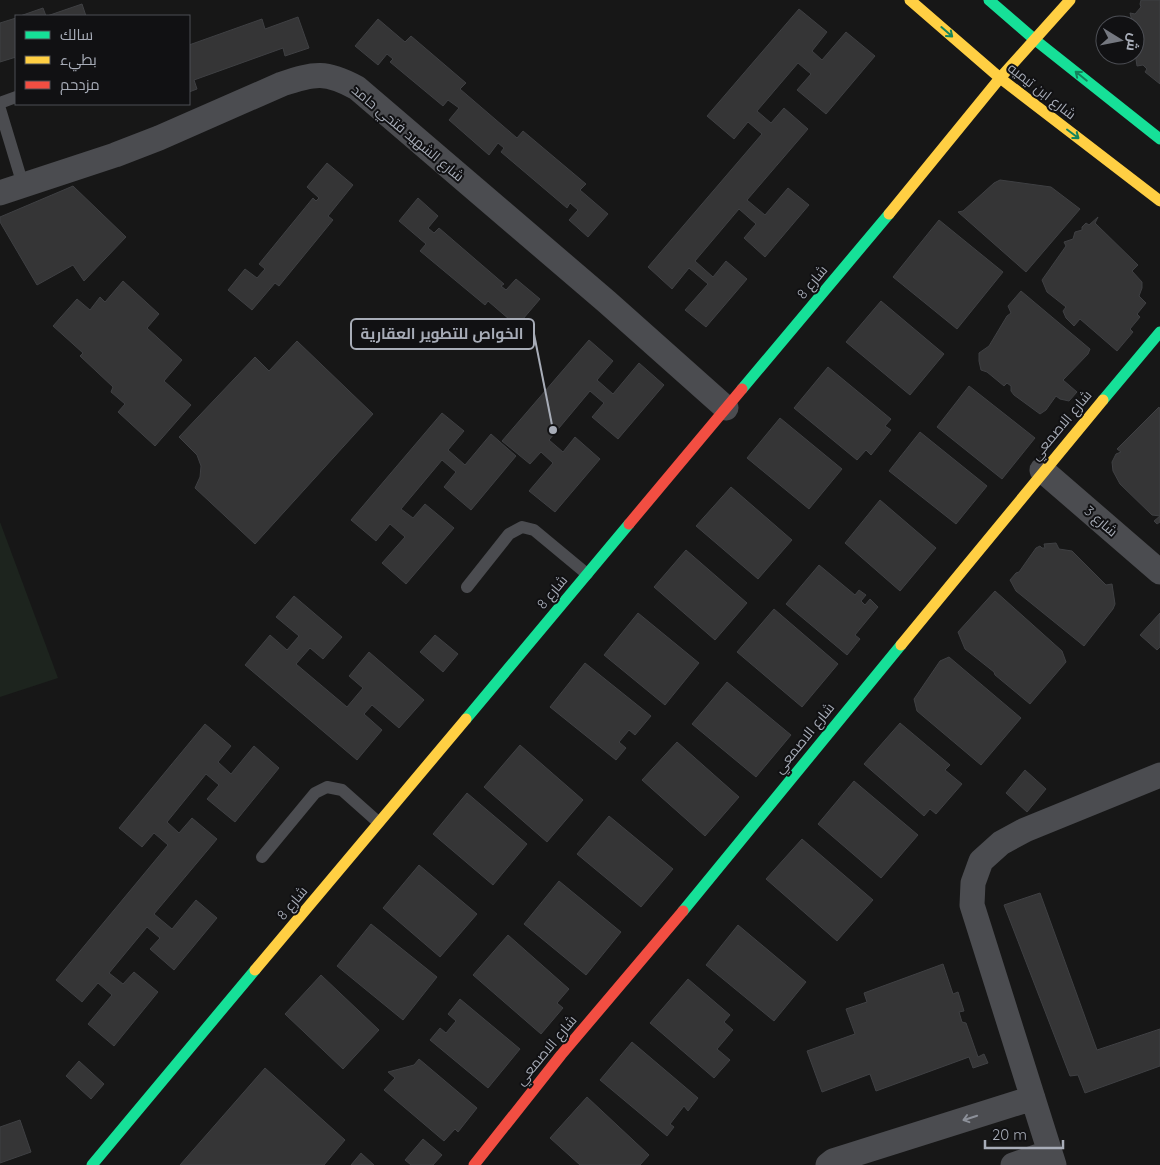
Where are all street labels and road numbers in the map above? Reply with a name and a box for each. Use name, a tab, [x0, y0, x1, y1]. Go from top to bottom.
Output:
street label: شارع ابن تيميه	[1004, 59, 1080, 123]
street label: شارع الشهيد فتحي حامد	[346, 81, 468, 187]
street label: شارع 8	[793, 261, 831, 303]
street label: شارع الاصمعي	[1026, 386, 1098, 466]
street label: شارع 3	[1081, 502, 1121, 540]
street label: شارع 8	[533, 571, 571, 613]
street label: شارع الاصمعي	[770, 699, 840, 779]
street label: شارع 8	[273, 882, 311, 924]
street label: شارع الاصمعي	[511, 1011, 583, 1091]

